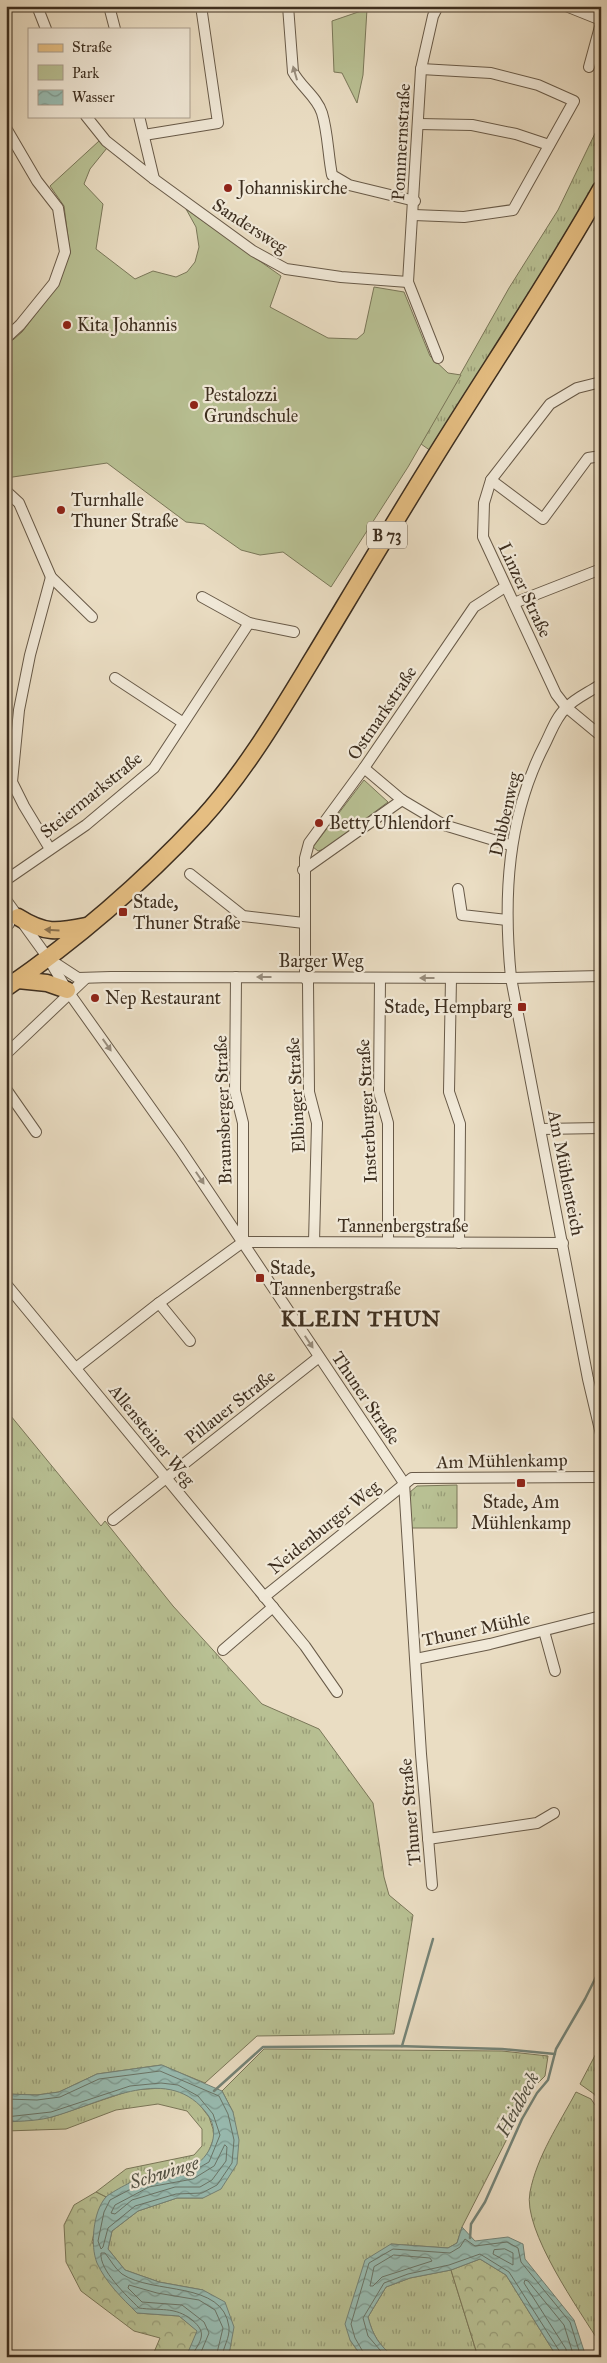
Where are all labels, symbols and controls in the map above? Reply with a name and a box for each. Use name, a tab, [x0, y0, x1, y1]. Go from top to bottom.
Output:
legend	[28, 28, 190, 118]
text: Straße	[72, 38, 112, 56]
text: Park	[72, 64, 99, 82]
one-way arrow	[291, 65, 299, 80]
street label: Pommernstraße	[387, 83, 415, 201]
text: Wasser	[72, 88, 115, 106]
place label: Johanniskirche	[236, 177, 348, 200]
marker: Johanniskirche	[222, 182, 234, 194]
street label: Sandersweg	[208, 194, 292, 260]
place label: Kita Johannis	[77, 314, 177, 337]
marker: Kita Johannis	[61, 319, 73, 331]
place label: Pestalozzi Grundschule	[204, 384, 298, 427]
marker: Pestalozzi Grundschule	[188, 399, 200, 411]
place label: Turnhalle Thuner Straße	[71, 489, 179, 532]
marker: Turnhalle Thuner Straße	[55, 504, 67, 516]
road number: B 73	[367, 522, 407, 548]
street label: Linzer Straße	[493, 539, 557, 641]
street label: Ostmarkstraße	[343, 662, 421, 764]
street label: Steiermarkstraße	[35, 747, 147, 843]
street label: Dubbenweg	[485, 769, 526, 859]
place label: Betty Uhlendorf	[329, 812, 454, 834]
marker: Betty Uhlendorf	[313, 817, 325, 829]
place label: Stade, Thuner Straße	[133, 891, 241, 934]
marker: Stade, Thuner Straße	[117, 906, 129, 918]
one-way arrow	[44, 926, 60, 934]
street label: Barger Weg	[278, 950, 364, 973]
one-way arrow	[256, 973, 272, 981]
one-way arrow	[419, 974, 435, 982]
place label: Nep Restaurant	[105, 987, 222, 1009]
marker: Nep Restaurant	[89, 992, 101, 1004]
place label: Stade, Hempbarg	[384, 996, 513, 1019]
marker: Stade, Hempbarg	[516, 1001, 528, 1013]
street label: Braunsberger Straße	[209, 1035, 238, 1185]
street label: Elbinger Straße	[282, 1037, 311, 1153]
one-way arrow	[102, 1038, 112, 1052]
street label: Insterburger Straße	[352, 1038, 383, 1184]
street label: Am Mühlenteich	[543, 1107, 589, 1238]
one-way arrow	[195, 1171, 204, 1185]
street label: Tannenbergstraße	[338, 1215, 469, 1238]
place label: Stade, Tannenbergstraße	[270, 1257, 401, 1301]
marker: Stade, Tannenbergstraße	[254, 1272, 266, 1284]
district label: KLEIN THUN	[281, 1305, 441, 1332]
one-way arrow	[304, 1336, 314, 1349]
street label: Thuner Straße	[327, 1347, 405, 1449]
street label: Pillauer Straße	[181, 1365, 279, 1449]
street label: Allensteiner Weg	[103, 1379, 200, 1491]
street label: Am Mühlenkamp	[435, 1449, 568, 1473]
street label: Neidenburger Weg	[264, 1475, 385, 1580]
marker: Stade, Am Mühlenkamp	[515, 1477, 527, 1489]
place label: Stade, Am Mühlenkamp	[471, 1491, 571, 1534]
street label: Thuner Mühle	[420, 1607, 532, 1651]
street label: Thuner Straße	[394, 1757, 426, 1867]
water label: Heidbeck	[491, 2068, 544, 2141]
water label: Schwinge	[126, 2151, 202, 2194]

